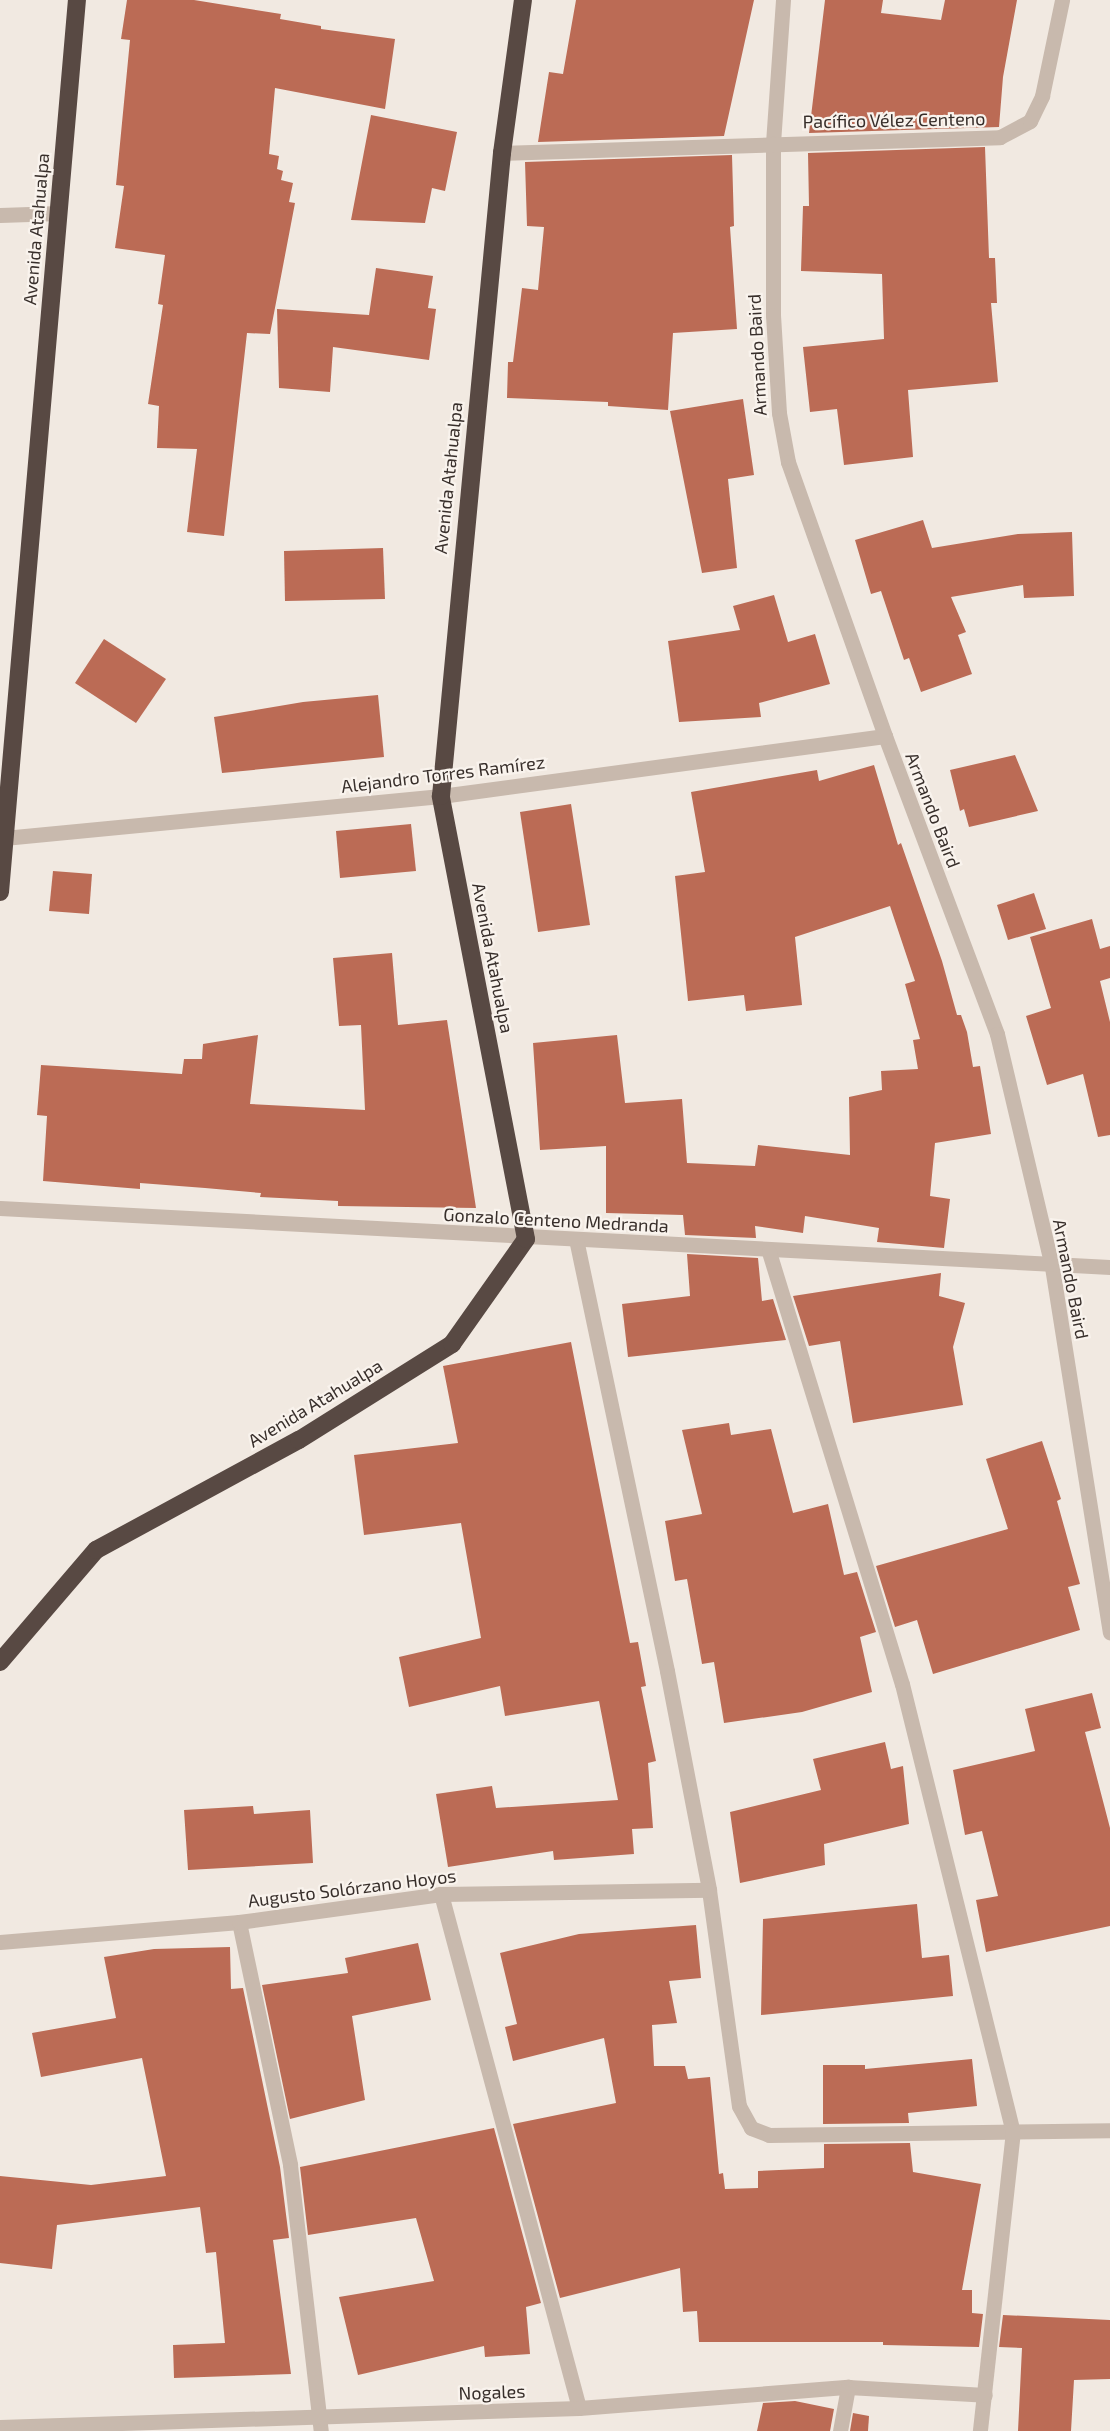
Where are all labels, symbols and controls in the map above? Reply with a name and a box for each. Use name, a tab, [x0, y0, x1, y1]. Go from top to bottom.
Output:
street label: Pacífico Vélez Centeno	[802, 108, 986, 132]
street label: Avenida Atahualpa	[19, 152, 53, 306]
street label: Armando Baird	[743, 294, 771, 416]
street label: Avenida Atahualpa	[429, 401, 467, 555]
street label: Armando Baird	[901, 749, 965, 871]
street label: Alejandro Torres Ramírez	[340, 751, 546, 797]
street label: Avenida Atahualpa	[468, 881, 518, 1035]
street label: Gonzalo Centeno Medranda	[443, 1203, 669, 1237]
street label: Armando Baird	[1049, 1217, 1093, 1341]
street label: Avenida Atahualpa	[244, 1354, 386, 1452]
street label: Augusto Solórzano Hoyos	[247, 1864, 457, 1912]
street label: Nogales	[458, 2380, 526, 2404]

